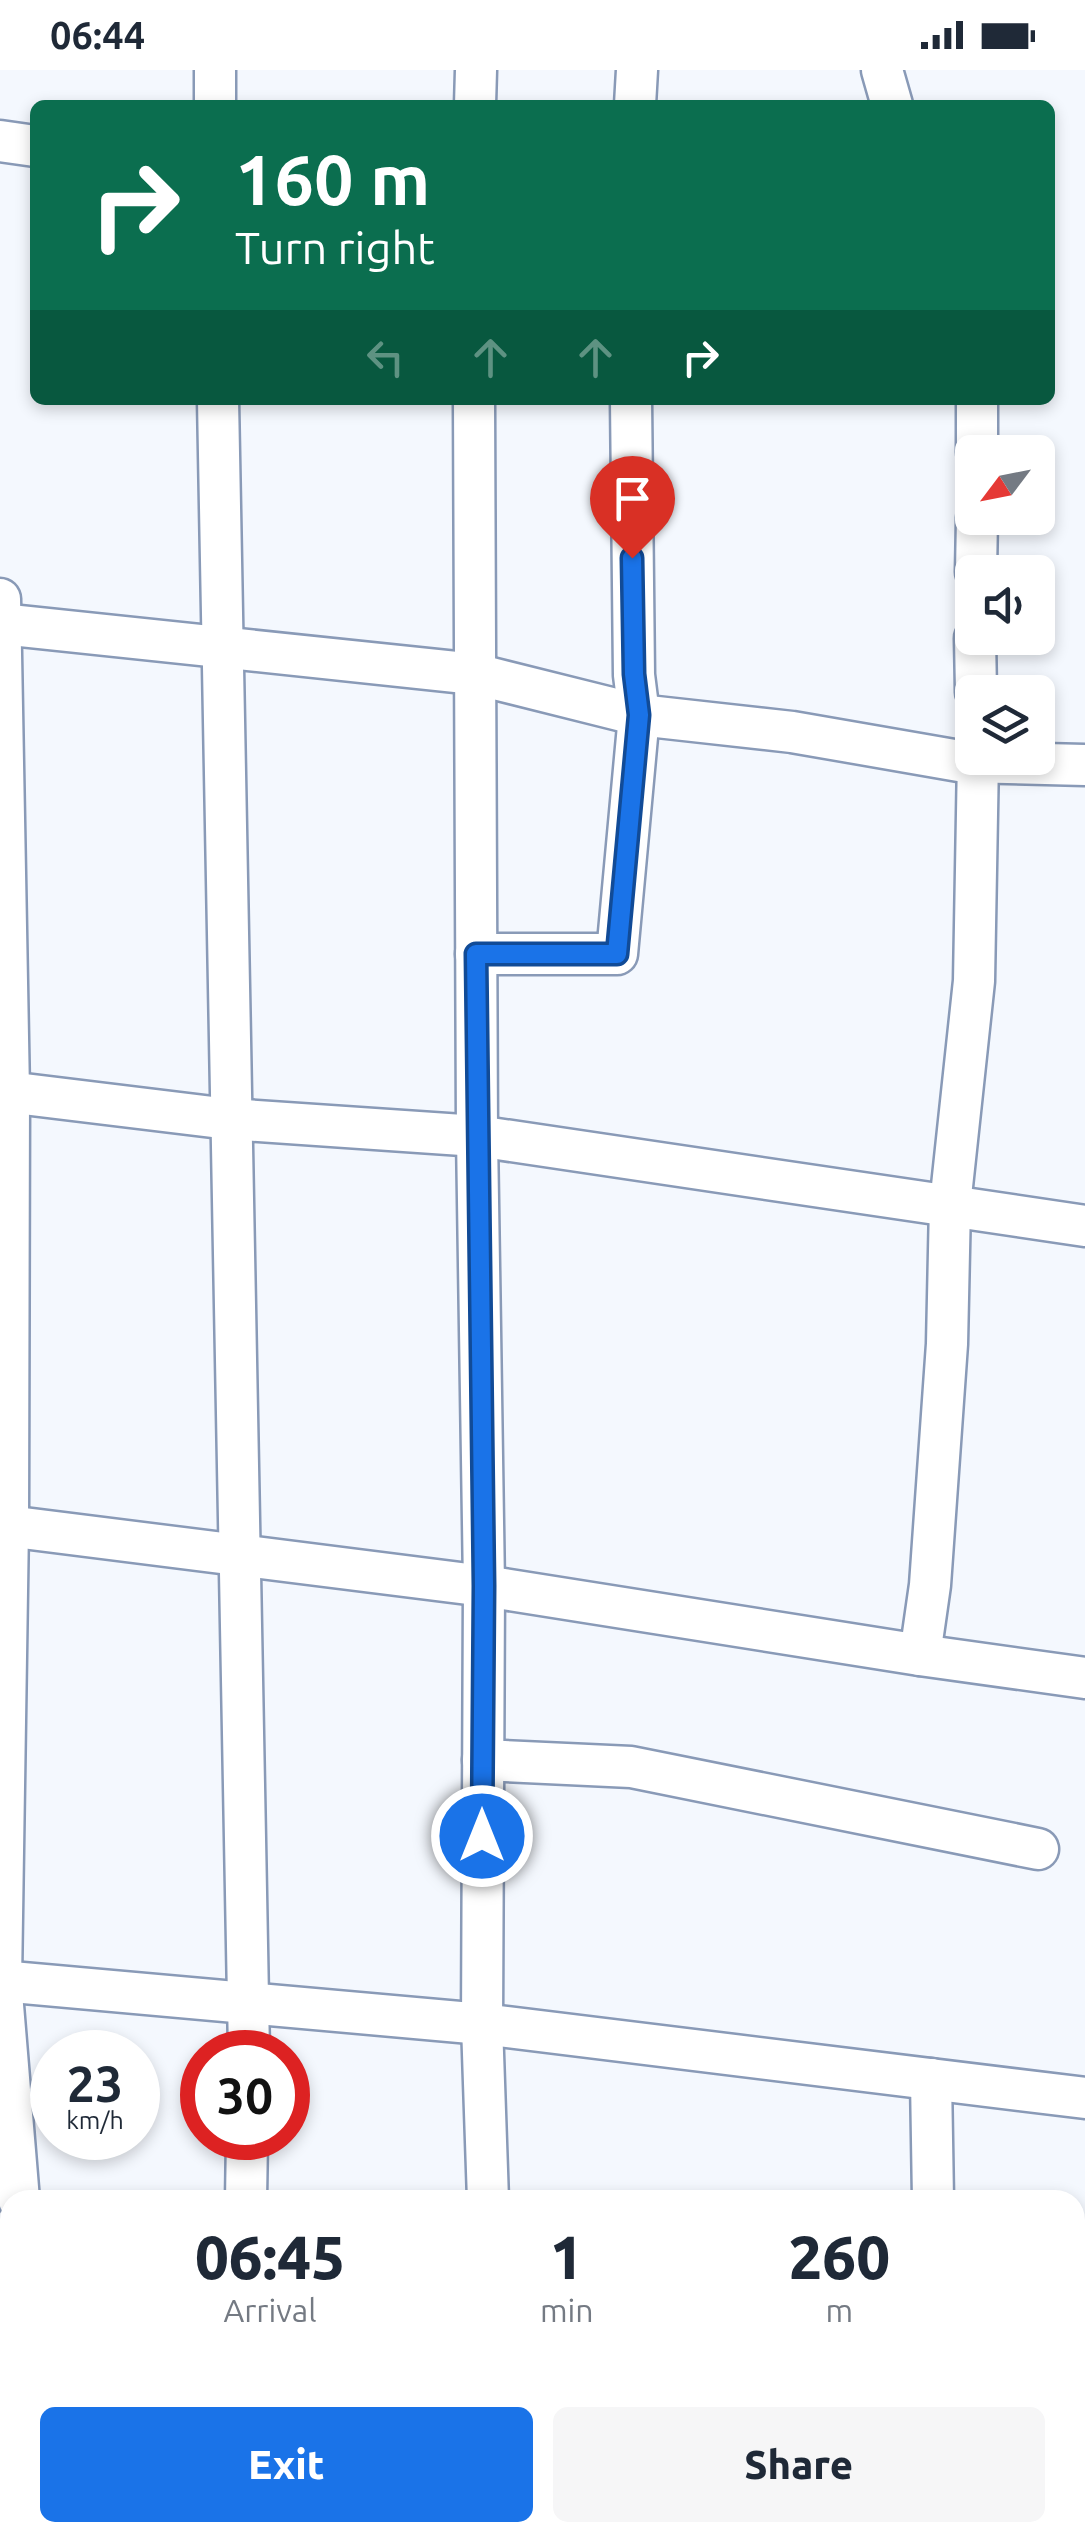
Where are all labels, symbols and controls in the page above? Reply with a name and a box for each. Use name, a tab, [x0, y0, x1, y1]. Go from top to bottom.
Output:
text: 06:44	[50, 14, 145, 56]
icon: right	[70, 140, 200, 270]
text: 160 m	[235, 140, 430, 218]
text: Turn right	[235, 222, 435, 273]
icon: left	[358, 330, 413, 385]
icon: ahead	[463, 330, 518, 385]
icon: ahead	[568, 330, 623, 385]
icon: right	[673, 330, 728, 385]
north arrow	[955, 435, 1055, 535]
map controls	[955, 435, 1055, 775]
pin	[590, 456, 675, 559]
icon: arrive	[605, 471, 660, 526]
button: sound	[955, 555, 1055, 655]
button: layers	[955, 675, 1055, 775]
position arrow	[430, 1784, 534, 1888]
speed limit sign: 30	[180, 2030, 310, 2160]
text: 23	[67, 2055, 123, 2111]
text: km/h	[66, 2106, 124, 2134]
text: 06:45	[195, 2223, 345, 2290]
text: 1	[550, 2223, 584, 2290]
text: 260	[789, 2223, 890, 2290]
text: Arrival	[223, 2292, 317, 2328]
text: min	[540, 2292, 594, 2328]
text: m	[825, 2292, 853, 2328]
button: Exit	[40, 2407, 533, 2522]
button: Share	[553, 2407, 1045, 2522]

